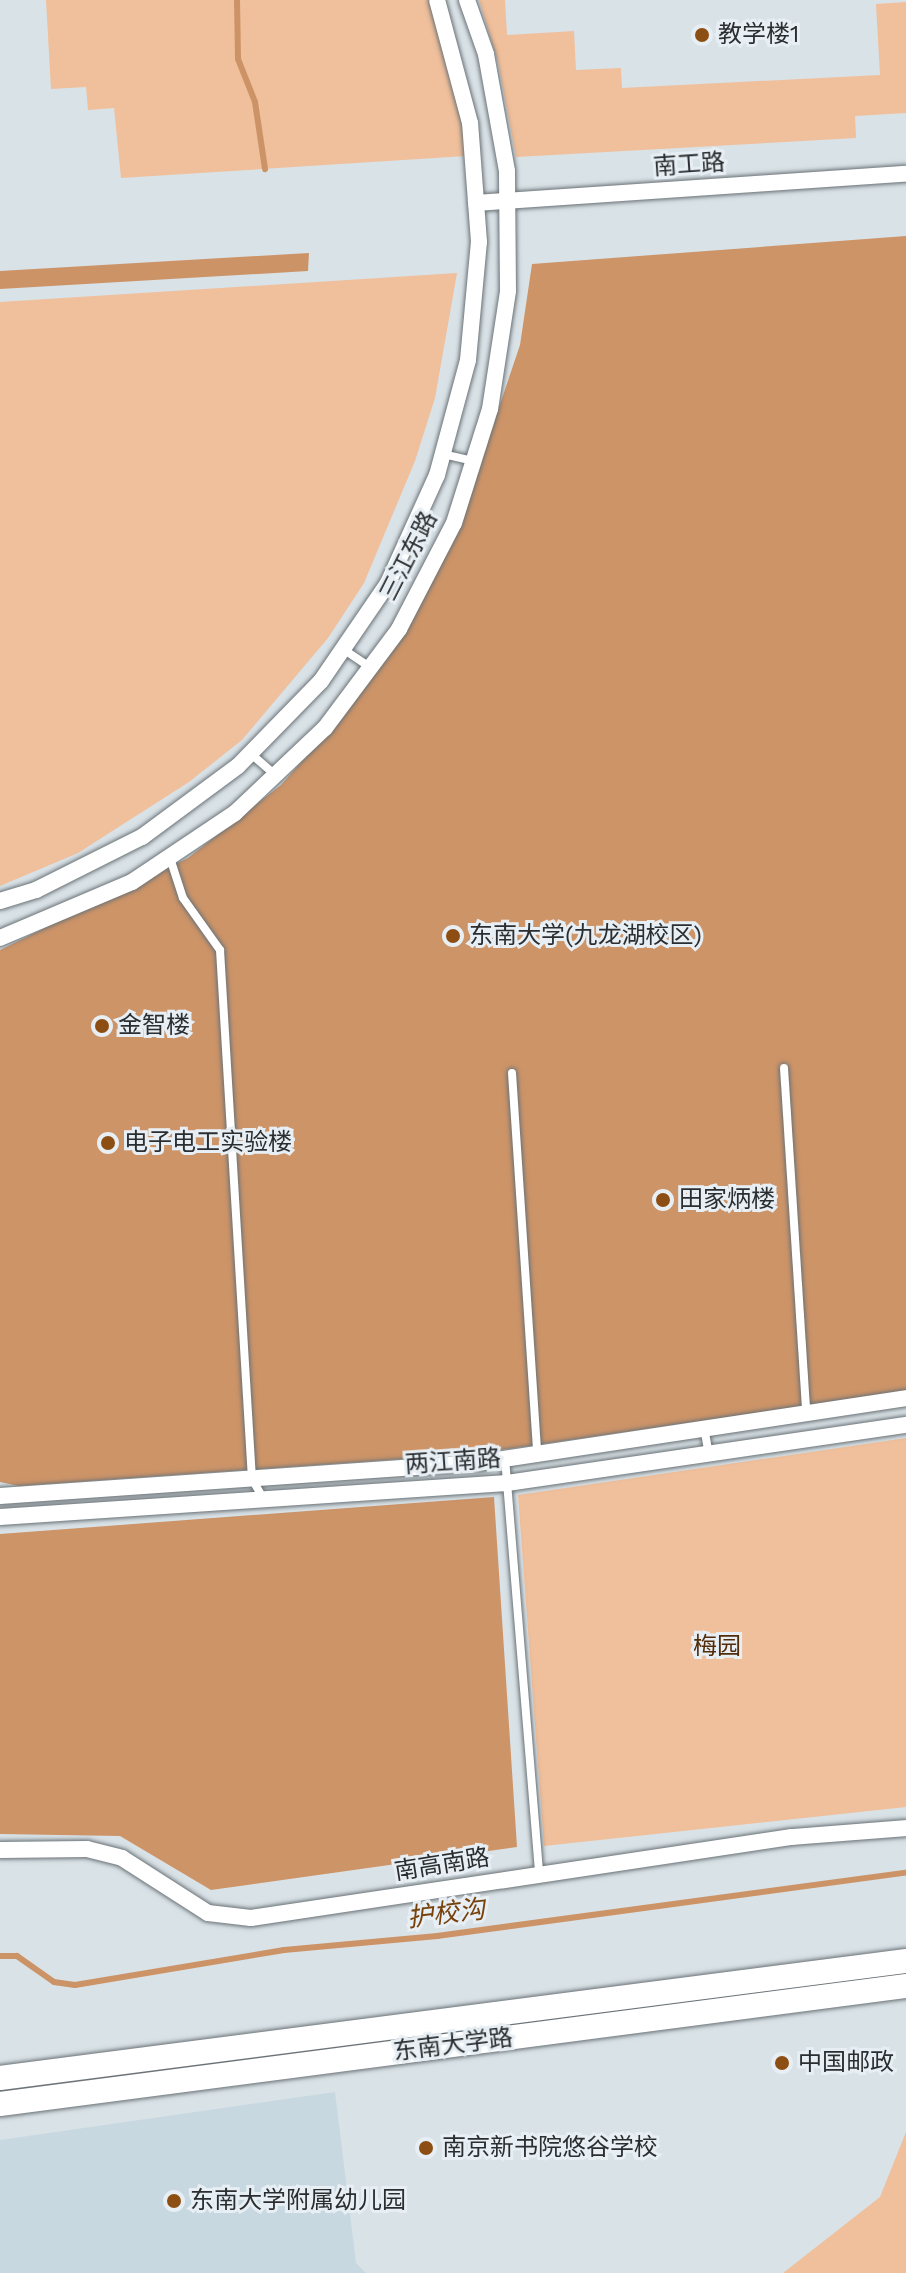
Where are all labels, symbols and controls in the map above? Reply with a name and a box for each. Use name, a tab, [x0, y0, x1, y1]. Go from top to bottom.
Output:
place label: 教学楼1	[718, 21, 799, 49]
marker: 教学楼1	[693, 26, 711, 44]
street label: 南工路	[652, 148, 726, 182]
street label: 三江东路	[374, 507, 444, 605]
place label: 东南大学(九龙湖校区)	[469, 922, 702, 950]
marker: 东南大学(九龙湖校区)	[444, 927, 462, 945]
place label: 金智楼	[118, 1012, 190, 1040]
marker: 金智楼	[93, 1017, 111, 1035]
place label: 电子电工实验楼	[124, 1129, 292, 1157]
marker: 电子电工实验楼	[99, 1134, 117, 1152]
place label: 田家炳楼	[679, 1186, 775, 1214]
marker: 田家炳楼	[654, 1191, 672, 1209]
street label: 两江南路	[404, 1444, 502, 1480]
park label: 梅园	[693, 1633, 741, 1661]
street label: 南高南路	[392, 1843, 492, 1887]
water label: 护校沟	[405, 1894, 487, 1934]
street label: 东南大学路	[392, 2023, 514, 2067]
place label: 中国邮政	[798, 2049, 894, 2077]
marker: 中国邮政	[773, 2054, 791, 2072]
place label: 南京新书院悠谷学校	[442, 2134, 658, 2162]
marker: 南京新书院悠谷学校	[417, 2139, 435, 2157]
place label: 东南大学附属幼儿园	[190, 2187, 406, 2215]
marker: 东南大学附属幼儿园	[165, 2192, 183, 2210]

